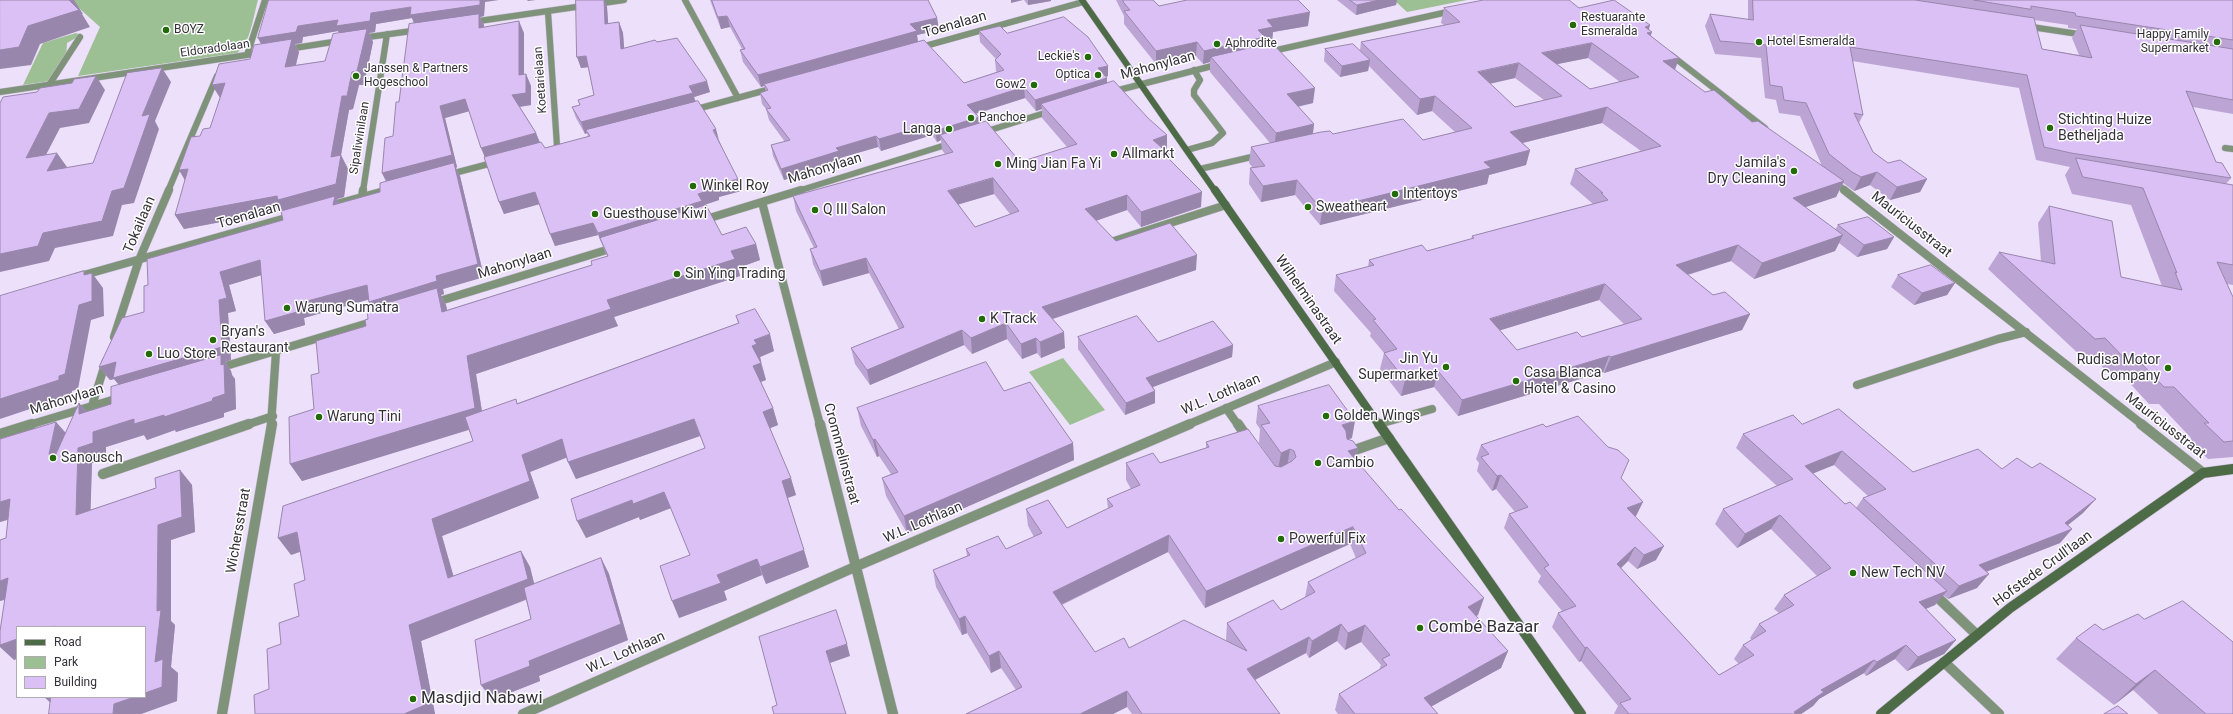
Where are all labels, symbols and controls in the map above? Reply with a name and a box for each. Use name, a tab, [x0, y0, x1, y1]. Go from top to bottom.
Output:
street label: Toenalaan	[922, 8, 988, 42]
place label: Restuarante Esmeralda	[1581, 11, 1645, 39]
marker: Restuarante Esmeralda	[1568, 20, 1578, 30]
place label: BOYZ	[174, 23, 204, 37]
marker: BOYZ	[161, 25, 171, 35]
place label: Happy Family Supermarket	[2137, 28, 2209, 56]
place label: Hotel Esmeralda	[1767, 35, 1855, 49]
street label: Eldoradolaan	[179, 37, 251, 61]
place label: Aphrodite	[1225, 37, 1277, 51]
marker: Hotel Esmeralda	[1754, 37, 1764, 47]
marker: Happy Family Supermarket	[2212, 37, 2222, 47]
marker: Aphrodite	[1212, 39, 1222, 49]
street label: Koetarielaan	[531, 46, 551, 114]
street label: Mahonylaan	[1119, 48, 1197, 84]
place label: Leckie's	[1038, 50, 1080, 64]
marker: Leckie's	[1083, 52, 1093, 62]
place label: Janssen & Partners Hogeschool	[364, 62, 468, 90]
place label: Optica	[1055, 68, 1090, 82]
marker: Optica	[1093, 70, 1103, 80]
marker: Janssen & Partners Hogeschool	[351, 71, 361, 81]
place label: Gow2	[995, 78, 1026, 92]
marker: Gow2	[1029, 80, 1039, 90]
street label: Sipaliwinilaan	[347, 101, 373, 175]
place label: Panchoe	[979, 111, 1026, 125]
place label: Stichting Huize Betheljada	[2058, 112, 2152, 144]
marker: Panchoe	[966, 113, 976, 123]
place label: Langa	[903, 121, 941, 137]
marker: Stichting Huize Betheljada	[2045, 123, 2055, 133]
marker: Langa	[944, 124, 954, 134]
place label: Allmarkt	[1122, 146, 1174, 162]
marker: Allmarkt	[1109, 149, 1119, 159]
street label: Mahonylaan	[786, 150, 864, 188]
place label: Jamila's Dry Cleaning	[1708, 155, 1786, 188]
place label: Ming Jian Fa Yi	[1006, 156, 1101, 172]
marker: Ming Jian Fa Yi	[993, 159, 1003, 169]
marker: Jamila's Dry Cleaning	[1789, 166, 1799, 176]
place label: Winkel Roy	[701, 178, 769, 194]
marker: Winkel Roy	[688, 181, 698, 191]
place label: Intertoys	[1403, 186, 1458, 202]
street label: Mauriciusstraat	[1867, 188, 1955, 262]
marker: Intertoys	[1390, 189, 1400, 199]
street label: Tokailaan	[121, 194, 159, 256]
street label: Toenalaan	[216, 199, 282, 233]
place label: Sweatheart	[1316, 199, 1387, 215]
place label: Q III Salon	[823, 202, 886, 218]
marker: Sweatheart	[1303, 202, 1313, 212]
marker: Q III Salon	[810, 205, 820, 215]
place label: Guesthouse Kiwi	[603, 206, 707, 222]
marker: Guesthouse Kiwi	[590, 209, 600, 219]
street label: Mahonylaan	[476, 245, 554, 283]
street label: Wilhelminastraat	[1271, 252, 1345, 348]
place label: Sin Ying Trading	[685, 266, 786, 282]
marker: Sin Ying Trading	[672, 269, 682, 279]
place label: Warung Sumatra	[295, 300, 399, 316]
marker: Warung Sumatra	[282, 303, 292, 313]
place label: K Track	[990, 311, 1037, 327]
marker: K Track	[977, 314, 987, 324]
place label: Bryan's Restaurant	[221, 324, 289, 356]
marker: Bryan's Restaurant	[208, 335, 218, 345]
place label: Luo Store	[157, 346, 216, 362]
marker: Luo Store	[144, 349, 154, 359]
place label: Jin Yu Supermarket	[1358, 351, 1438, 384]
place label: Rudisa Motor Company	[2077, 352, 2160, 384]
marker: Jin Yu Supermarket	[1441, 362, 1451, 372]
marker: Rudisa Motor Company	[2163, 363, 2173, 373]
place label: Casa Blanca Hotel & Casino	[1524, 365, 1616, 398]
street label: W.L. Lothlaan	[1179, 371, 1263, 419]
marker: Casa Blanca Hotel & Casino	[1511, 376, 1521, 386]
street label: Mahonylaan	[28, 381, 106, 419]
street label: Mauriciusstraat	[2121, 389, 2209, 463]
street label: Crommelinstraat	[819, 401, 863, 507]
place label: Golden Wings	[1334, 408, 1420, 424]
place label: Warung Tini	[327, 409, 401, 425]
marker: Golden Wings	[1321, 411, 1331, 421]
marker: Warung Tini	[314, 412, 324, 422]
place label: Sanousch	[61, 450, 123, 466]
marker: Sanousch	[48, 453, 58, 463]
place label: Cambio	[1326, 455, 1374, 471]
marker: Cambio	[1313, 458, 1323, 468]
street label: Wichersstraat	[223, 487, 255, 575]
street label: W.L. Lothlaan	[881, 499, 965, 547]
street label: Hofstede Crull'laan	[1990, 528, 2096, 610]
place label: Powerful Fix	[1289, 531, 1366, 547]
marker: Powerful Fix	[1276, 534, 1286, 544]
place label: New Tech NV	[1861, 565, 1945, 581]
marker: New Tech NV	[1848, 568, 1858, 578]
place label: Combé Bazaar	[1428, 618, 1539, 638]
marker: Combé Bazaar	[1415, 623, 1425, 633]
legend	[16, 626, 146, 698]
street label: W.L. Lothlaan	[584, 628, 668, 678]
text: Road	[54, 635, 82, 649]
text: Park	[54, 655, 78, 669]
text: Building	[54, 675, 97, 689]
place label: Masdjid Nabawi	[421, 689, 543, 709]
marker: Masdjid Nabawi	[408, 694, 418, 704]

